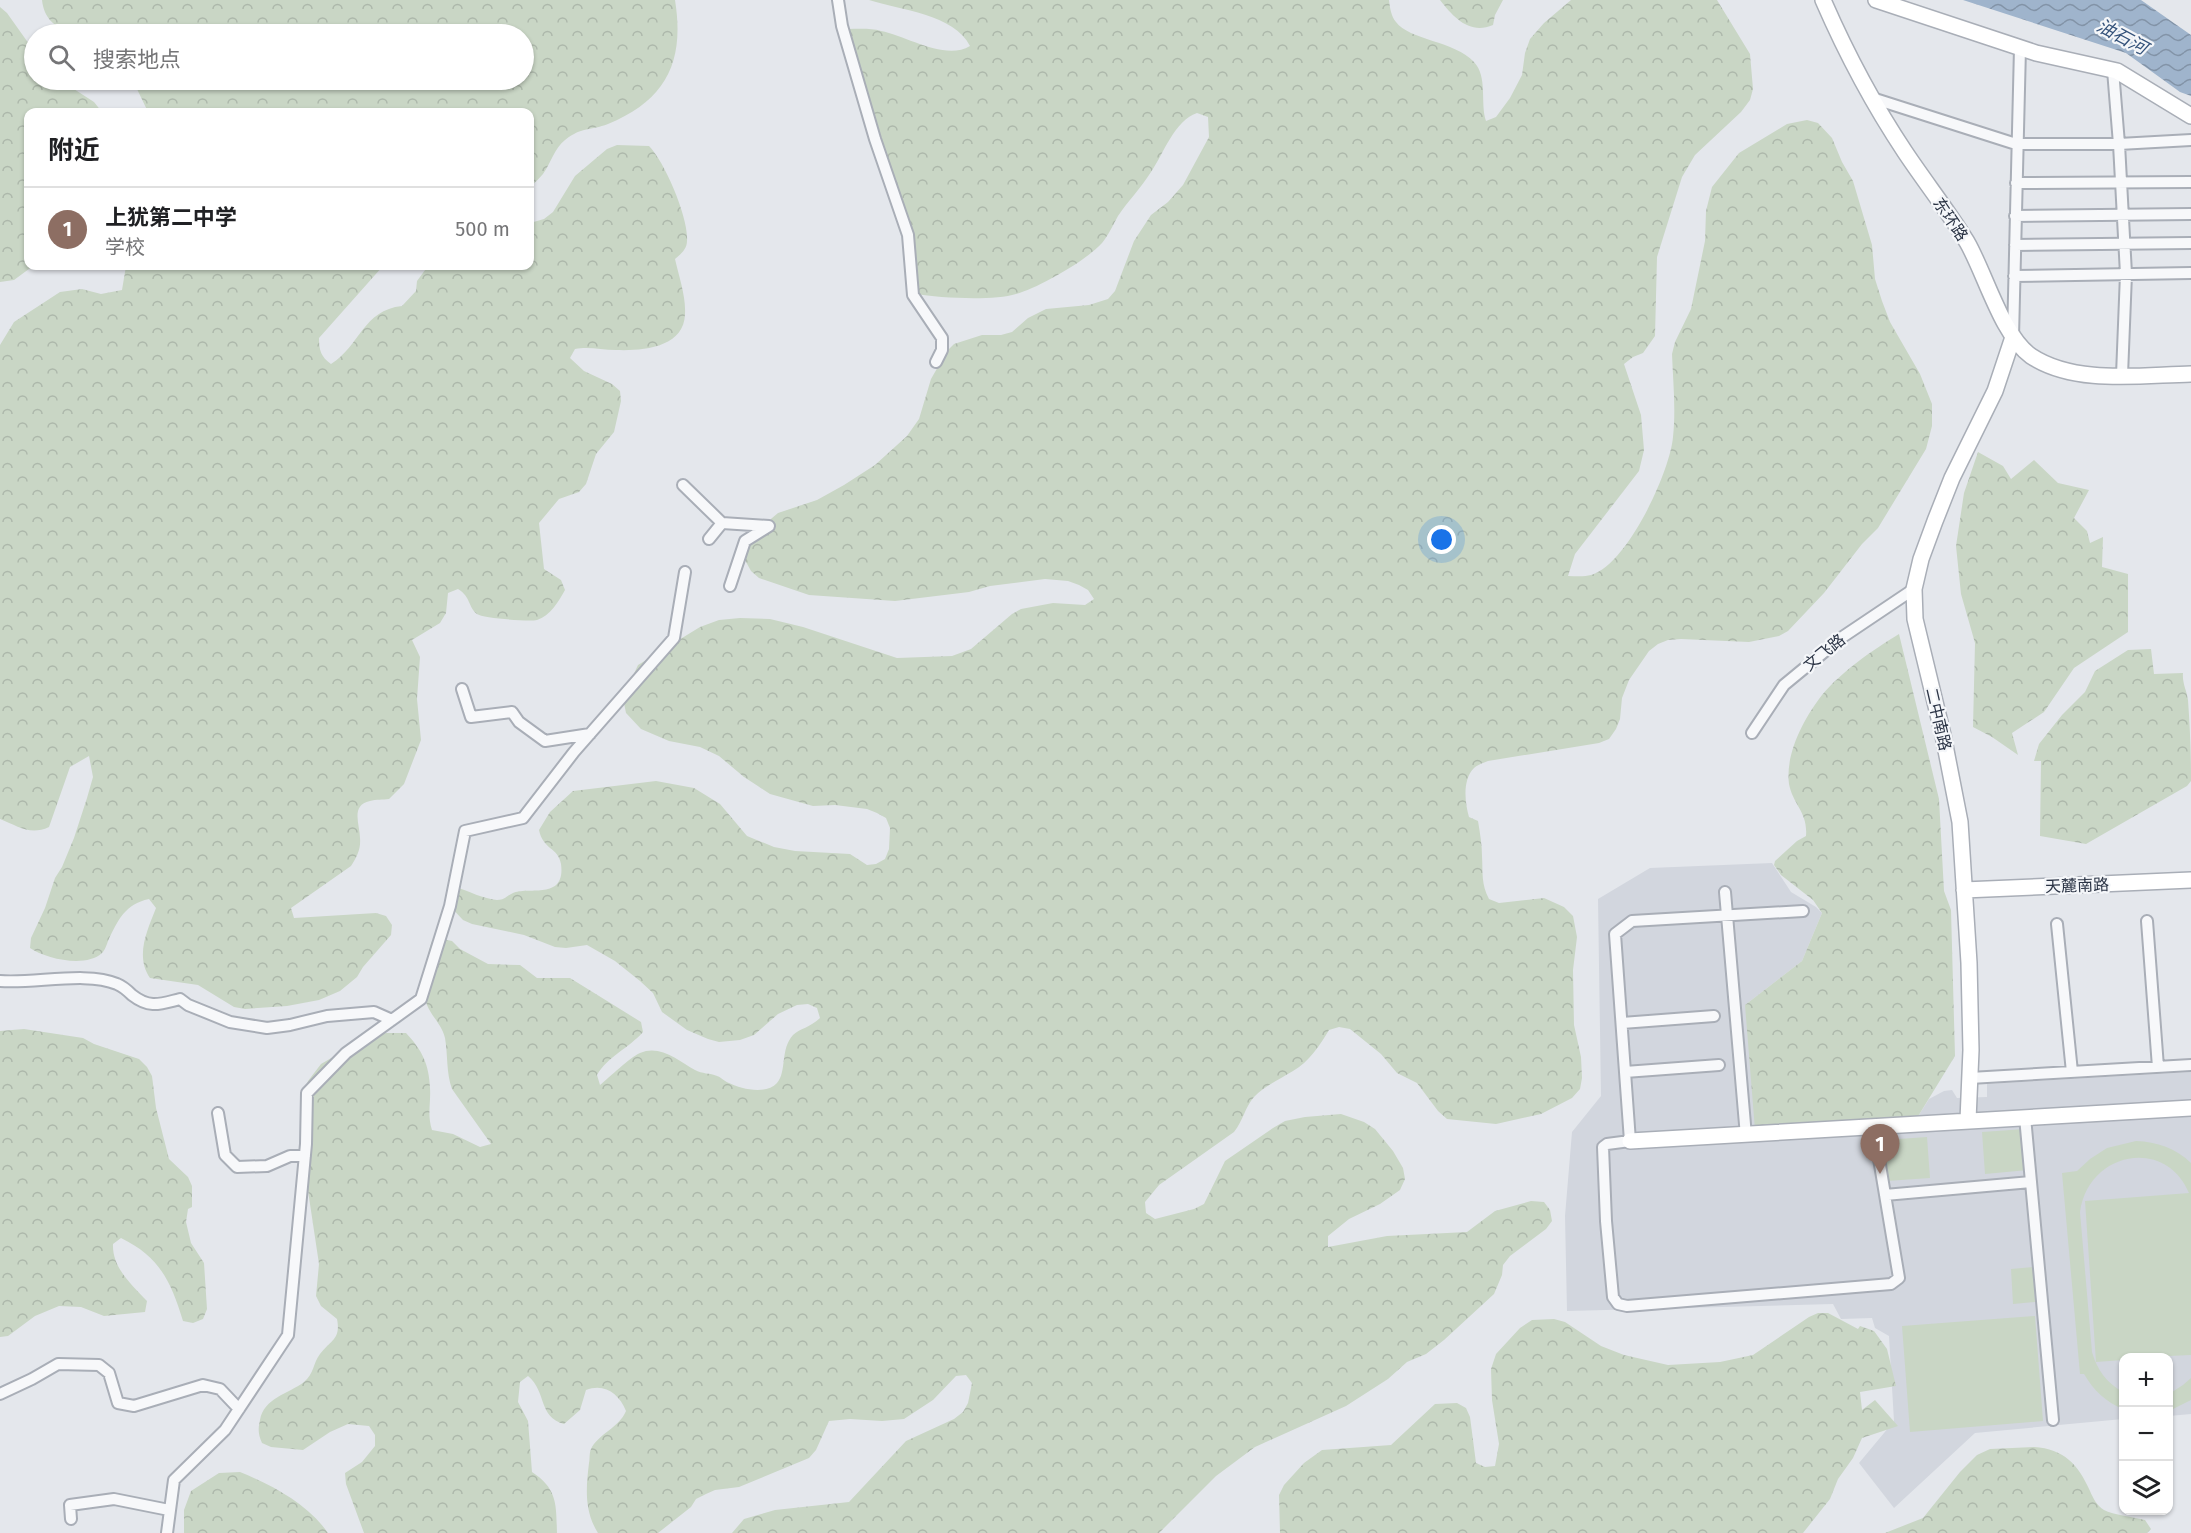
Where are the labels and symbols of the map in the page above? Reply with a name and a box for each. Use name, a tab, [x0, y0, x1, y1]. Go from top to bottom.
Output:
water label: 油石河	[2093, 15, 2154, 61]
street label: 东环路	[1929, 194, 1972, 244]
your location	[1427, 525, 1456, 554]
street label: 文飞路	[1800, 630, 1849, 675]
street label: 二中南路	[1922, 686, 1955, 752]
street label: 天麓南路	[2045, 875, 2109, 896]
pin: 1	[1860, 1124, 1900, 1174]

